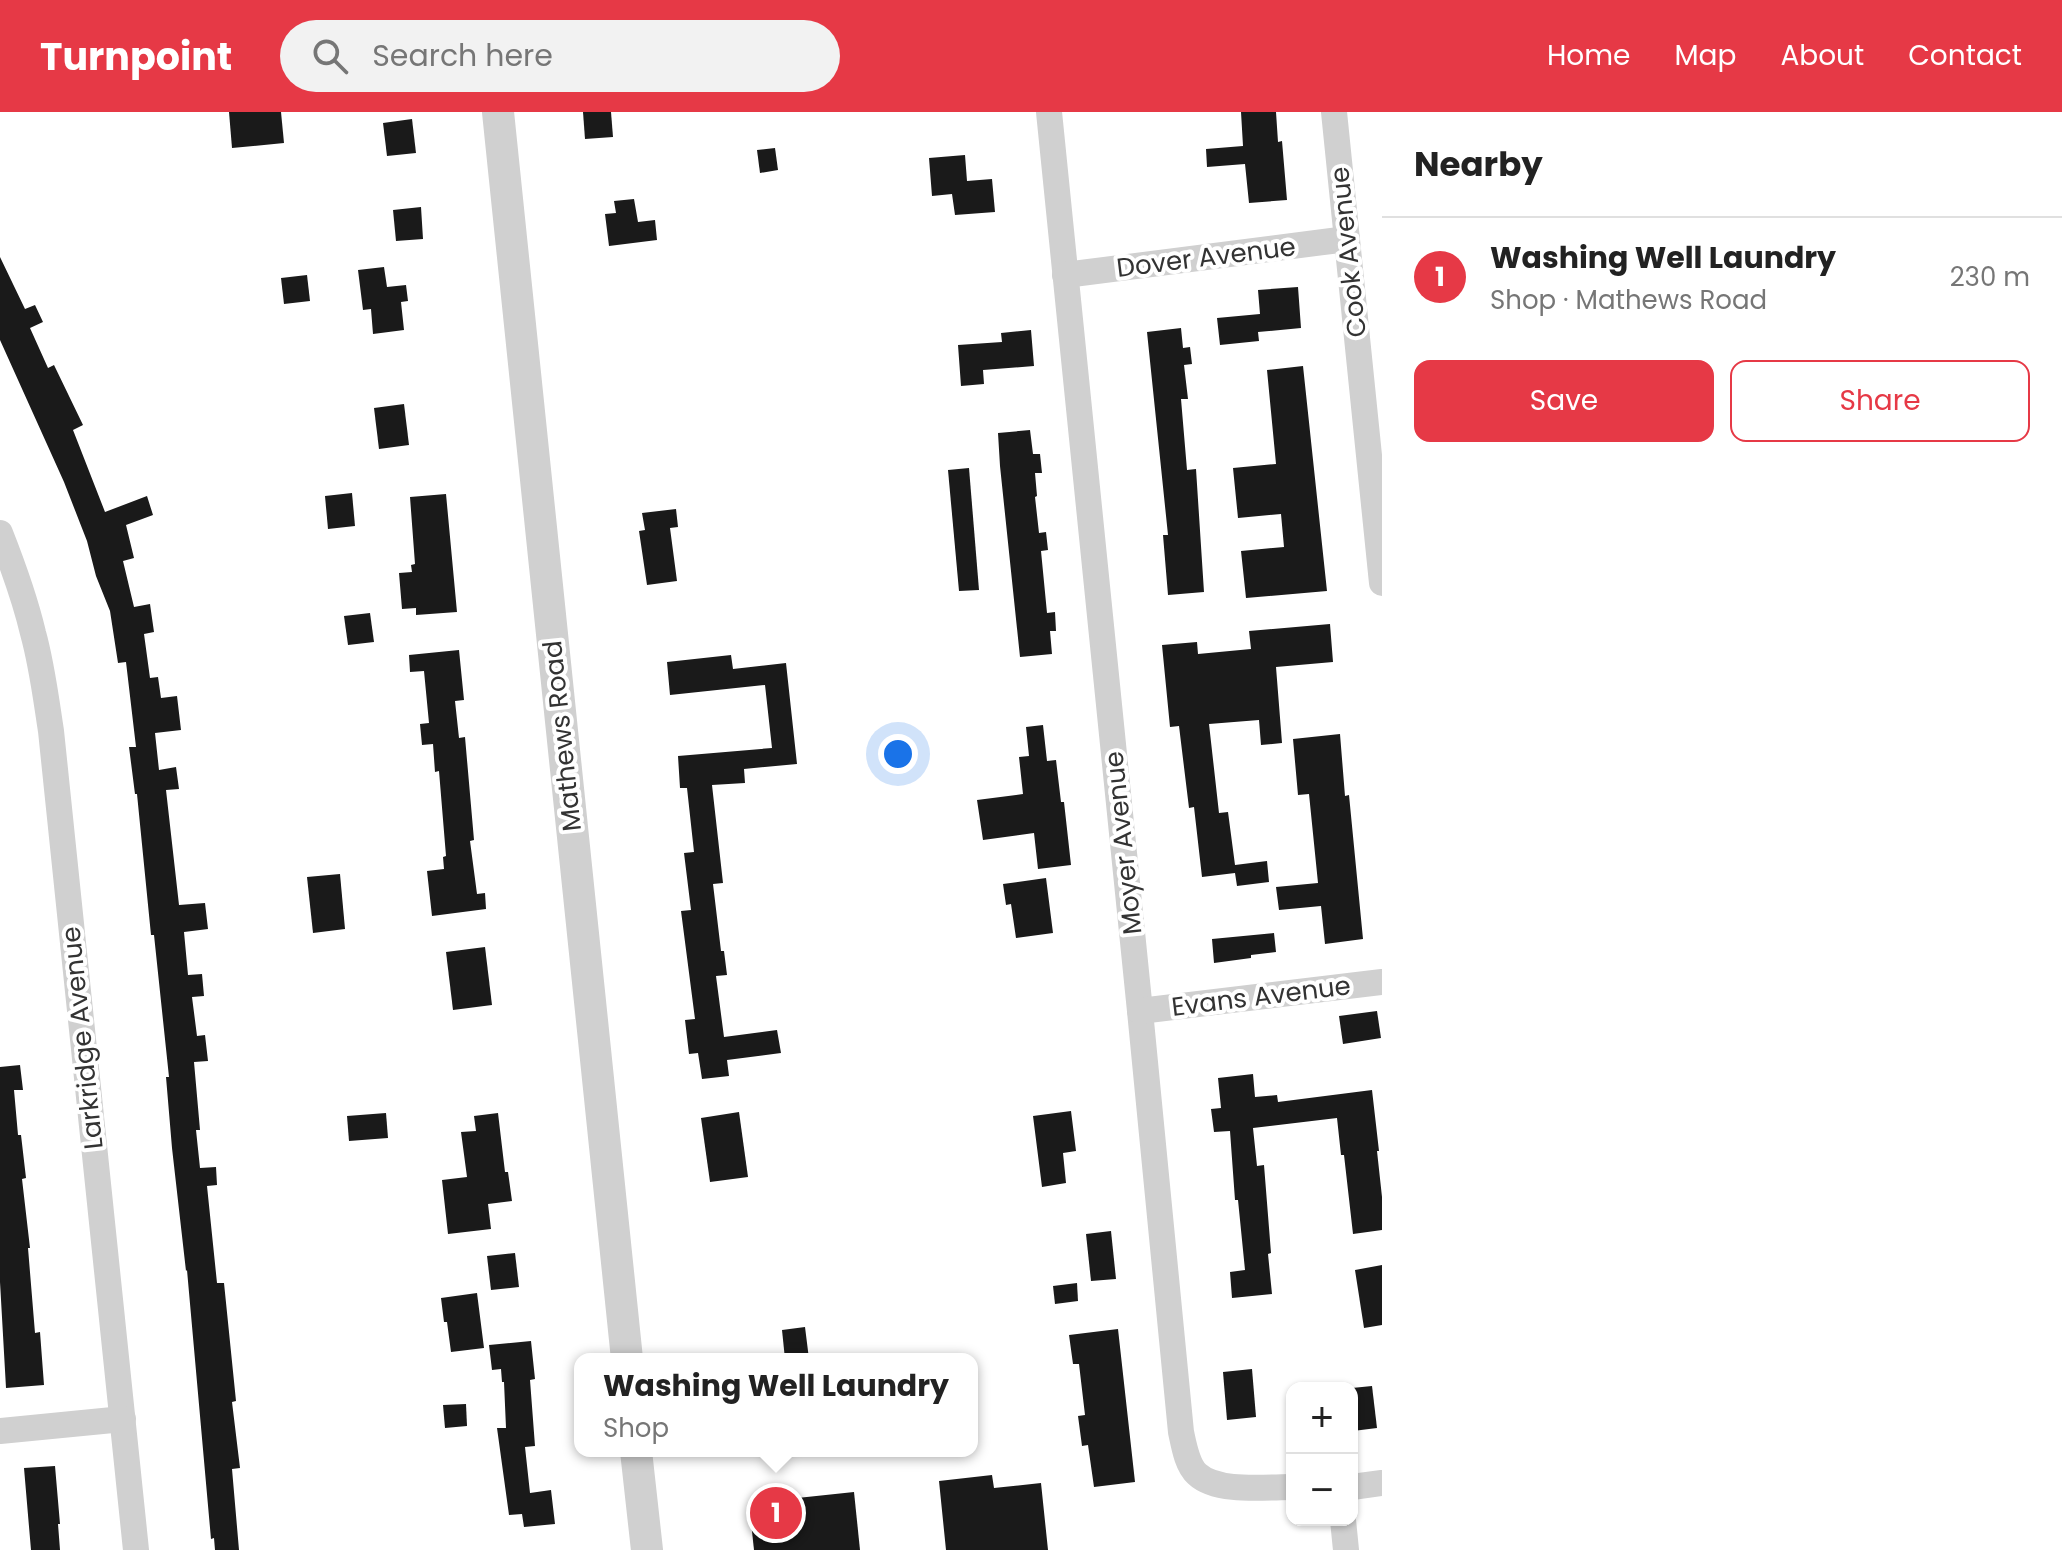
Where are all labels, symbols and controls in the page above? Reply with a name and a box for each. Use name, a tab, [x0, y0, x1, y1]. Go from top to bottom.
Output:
search box	[280, 20, 840, 92]
text: Turnpoint	[40, 30, 232, 83]
icon: search	[308, 34, 352, 78]
text: Search here	[372, 34, 553, 77]
text: Home	[1547, 36, 1630, 75]
text: Map	[1674, 36, 1736, 75]
text: About	[1780, 36, 1864, 75]
text: Contact	[1908, 36, 2022, 75]
text: Nearby	[1414, 140, 1543, 188]
street label: Cook Avenue	[1321, 165, 1375, 339]
street label: Dover Avenue	[1114, 228, 1298, 286]
text: Washing Well Laundry	[1490, 236, 1836, 279]
text: 1	[1435, 259, 1445, 295]
text: 230 m	[1950, 259, 2030, 295]
text: Shop · Mathews Road	[1490, 282, 1767, 318]
button: Save	[1414, 360, 1714, 442]
button: Share	[1730, 360, 2030, 442]
street label: Mathews Road	[534, 639, 590, 833]
your location	[878, 734, 918, 774]
street label: Moyer Avenue	[1095, 750, 1151, 936]
street label: Larkridge Avenue	[52, 925, 112, 1151]
street label: Evans Avenue	[1169, 967, 1353, 1025]
popup	[574, 1353, 978, 1457]
text: Washing Well Laundry	[603, 1364, 949, 1407]
map controls	[1286, 1382, 1358, 1526]
button: +	[1286, 1382, 1358, 1454]
text: Shop	[603, 1410, 669, 1446]
button: −	[1286, 1454, 1358, 1526]
pin: 1	[750, 1483, 802, 1543]

